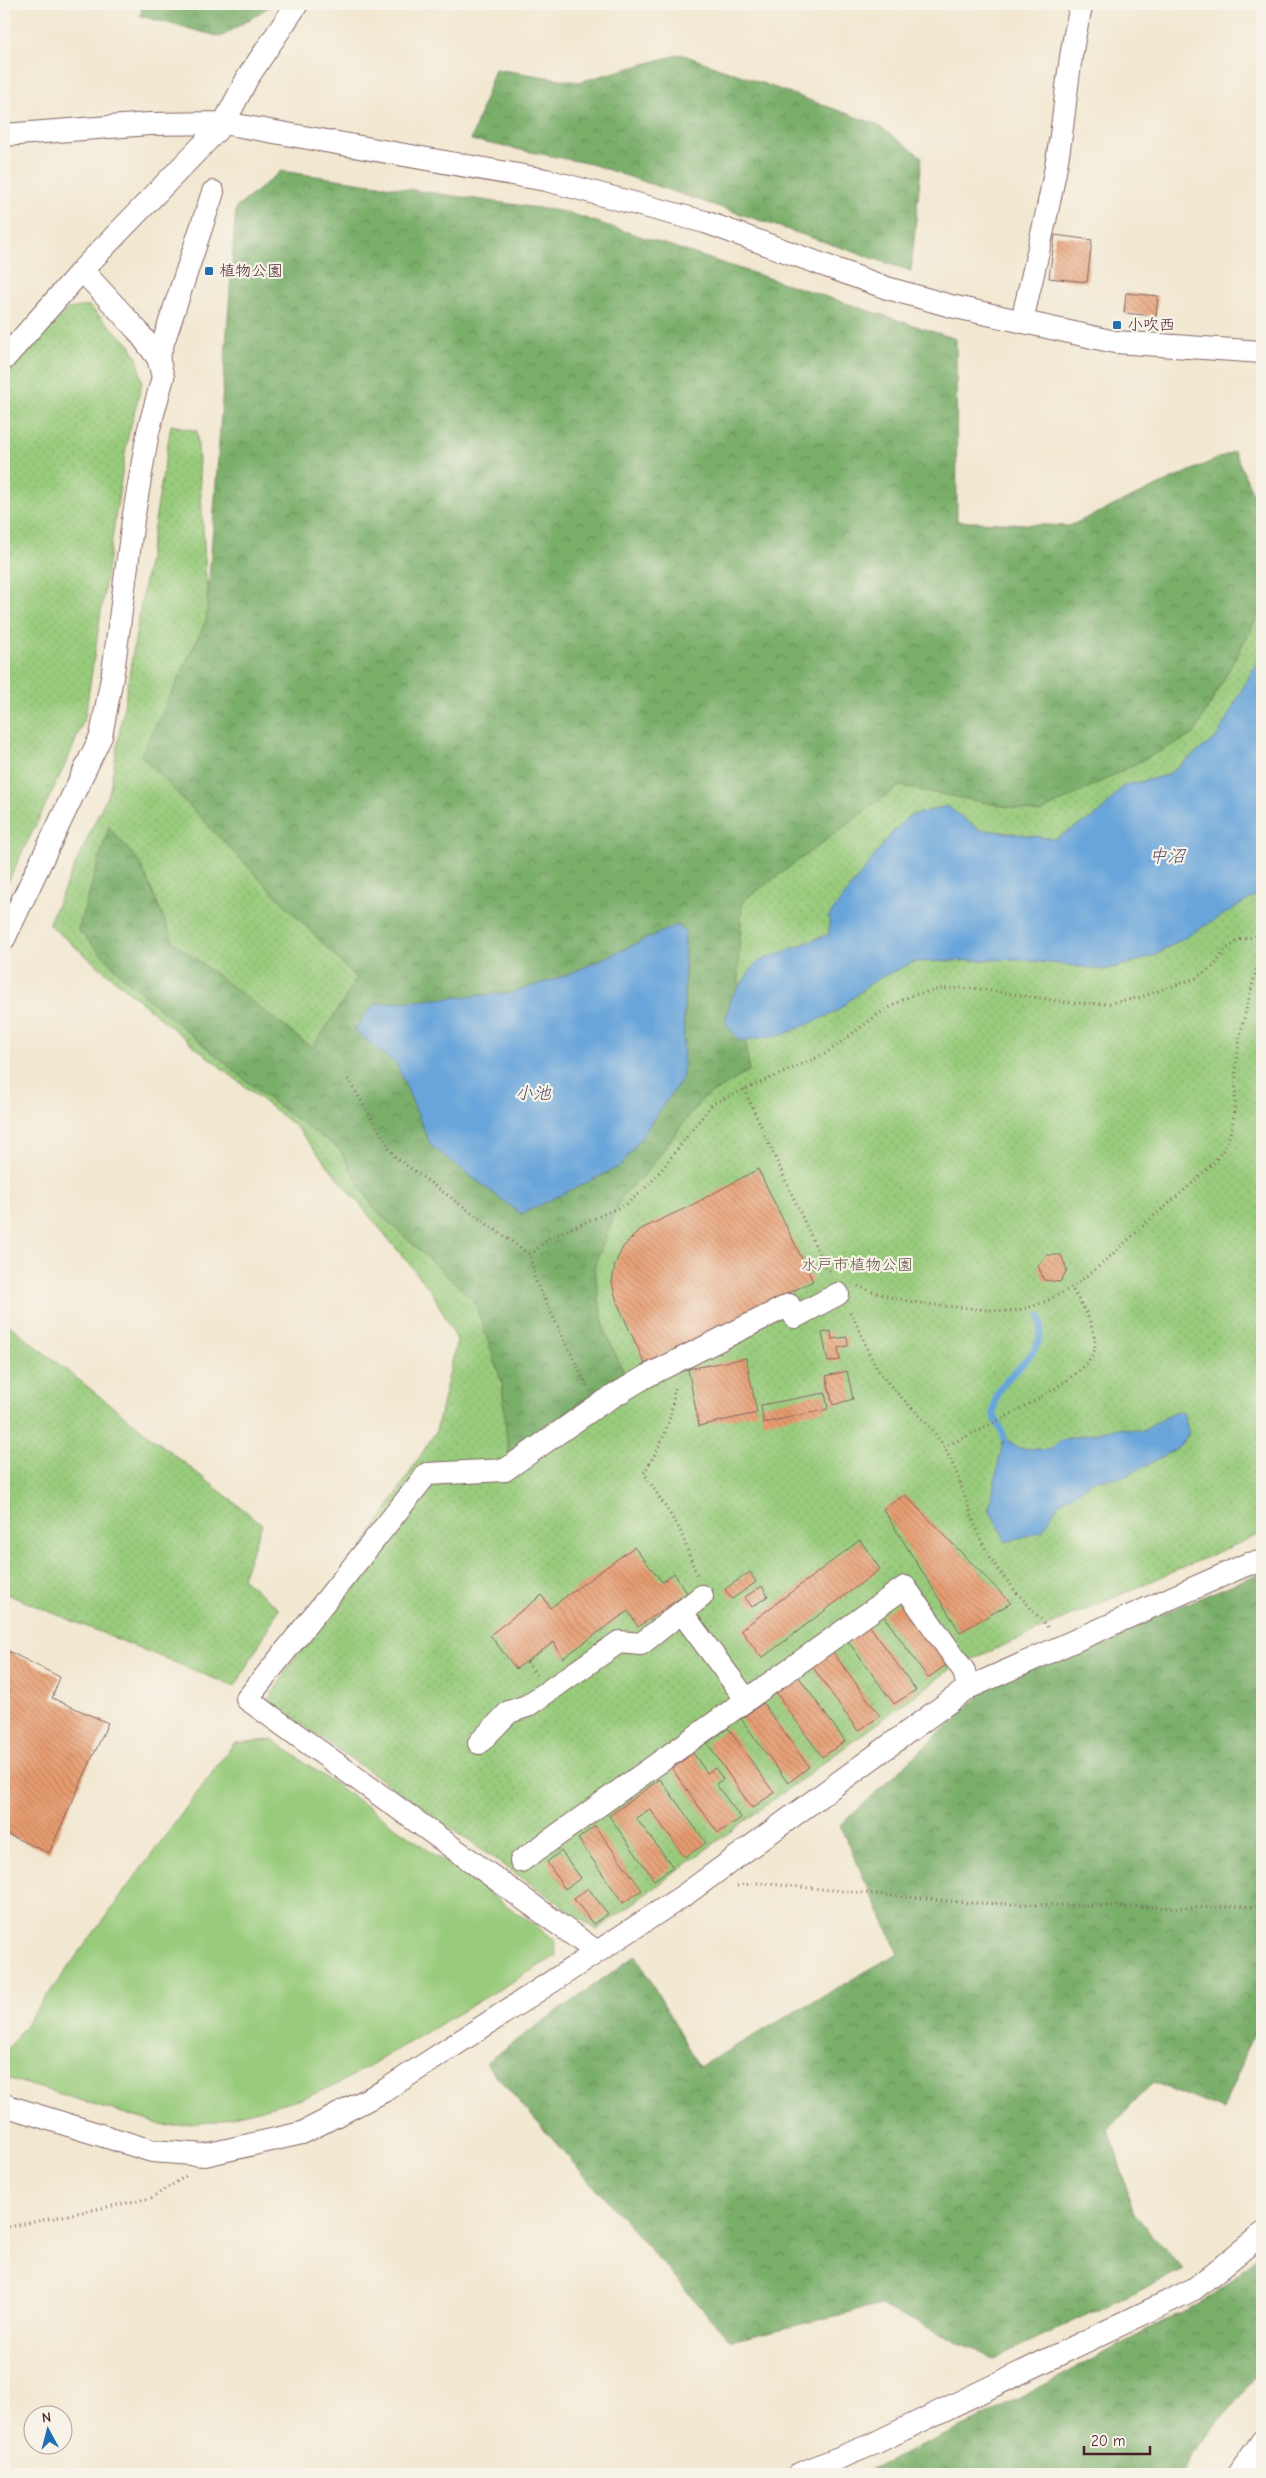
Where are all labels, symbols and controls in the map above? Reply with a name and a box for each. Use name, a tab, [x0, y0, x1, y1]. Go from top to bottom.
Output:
place label: 植物公園	[219, 262, 283, 280]
marker: 植物公園	[203, 265, 215, 277]
place label: 小吹西	[1127, 316, 1175, 334]
marker: 小吹西	[1111, 319, 1123, 331]
water label: 中沼	[1149, 846, 1187, 867]
water label: 小池	[515, 1083, 552, 1104]
park label: 水戸市植物公園	[801, 1256, 913, 1274]
north arrow	[22, 2406, 72, 2456]
text: N	[41, 2409, 52, 2427]
scale bar	[1084, 2423, 1150, 2455]
text: 20 m	[1091, 2432, 1125, 2450]

